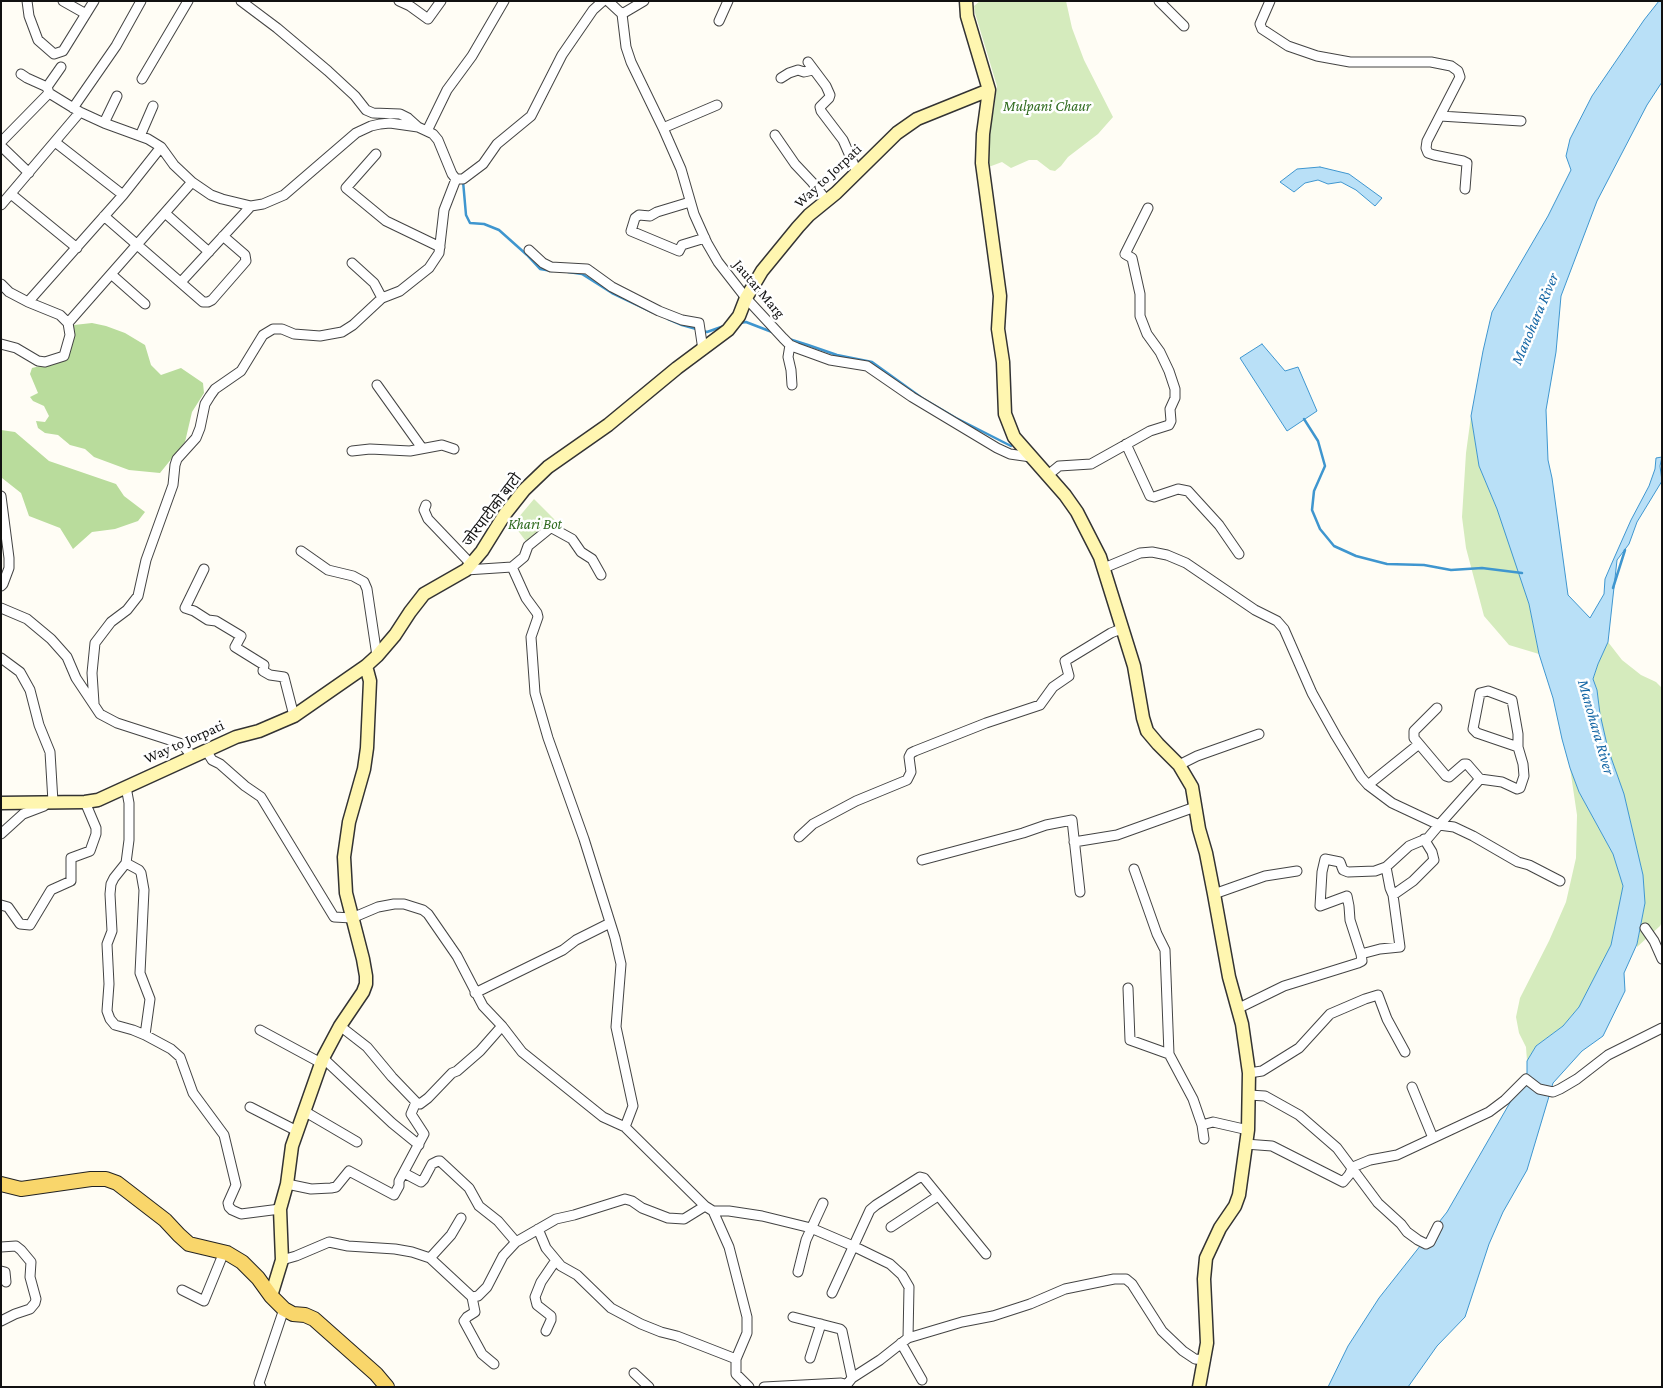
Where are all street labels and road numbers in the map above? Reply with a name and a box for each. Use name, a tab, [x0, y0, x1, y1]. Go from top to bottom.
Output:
street label: Way to Jorpati	[791, 140, 865, 212]
street label: Jautar Marg	[729, 256, 789, 322]
street label: जोरपाटीको बाटो	[459, 470, 525, 550]
street label: Way to Jorpati	[141, 716, 227, 768]

